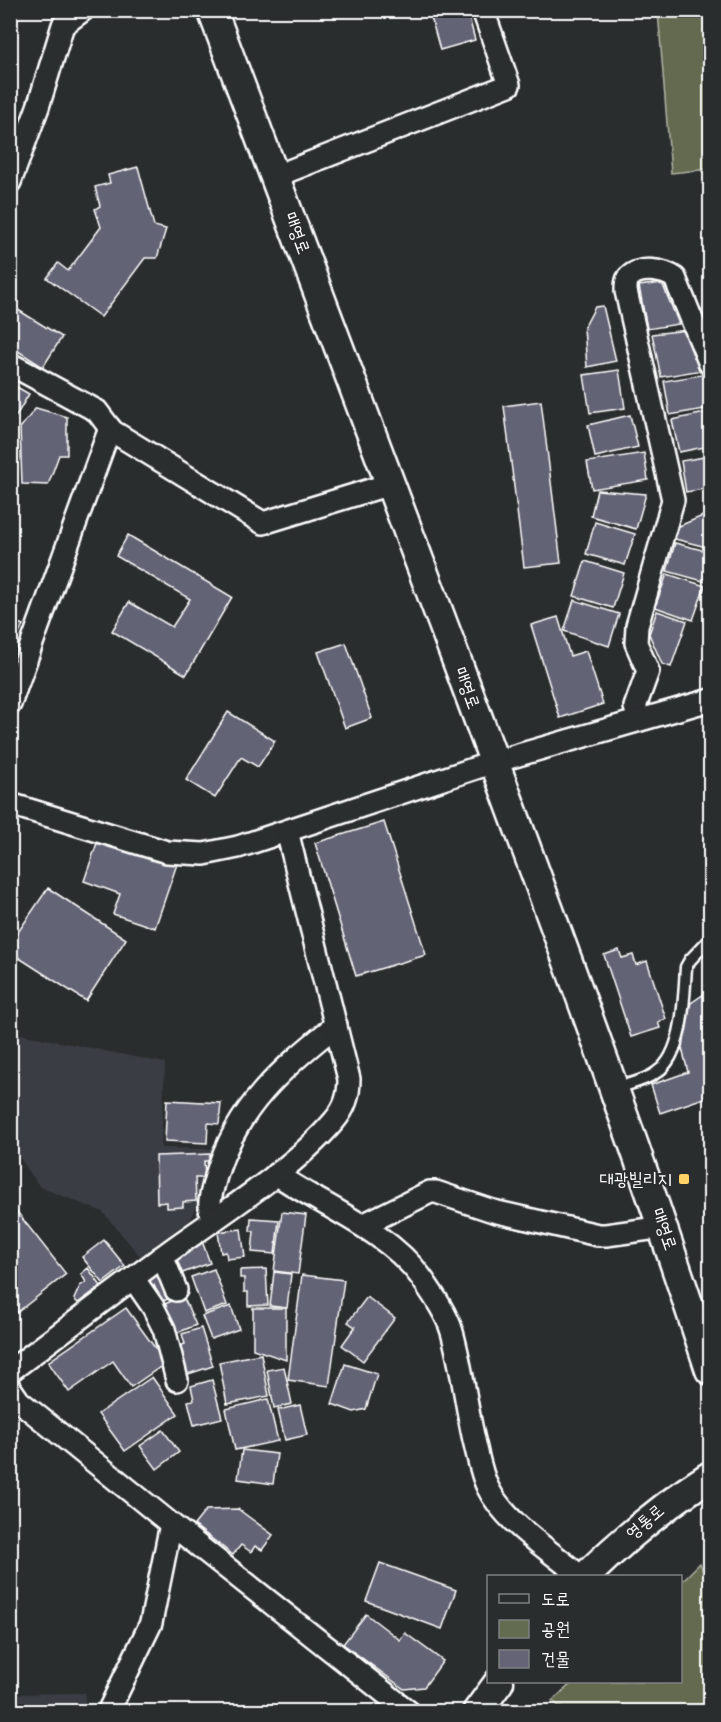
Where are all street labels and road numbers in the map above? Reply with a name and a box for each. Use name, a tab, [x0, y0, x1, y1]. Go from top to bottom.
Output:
street label: 매영로	[280, 209, 314, 257]
street label: 매영로	[450, 664, 484, 712]
street label: 매영로	[647, 1205, 681, 1253]
street label: 영통로	[622, 1500, 668, 1544]

